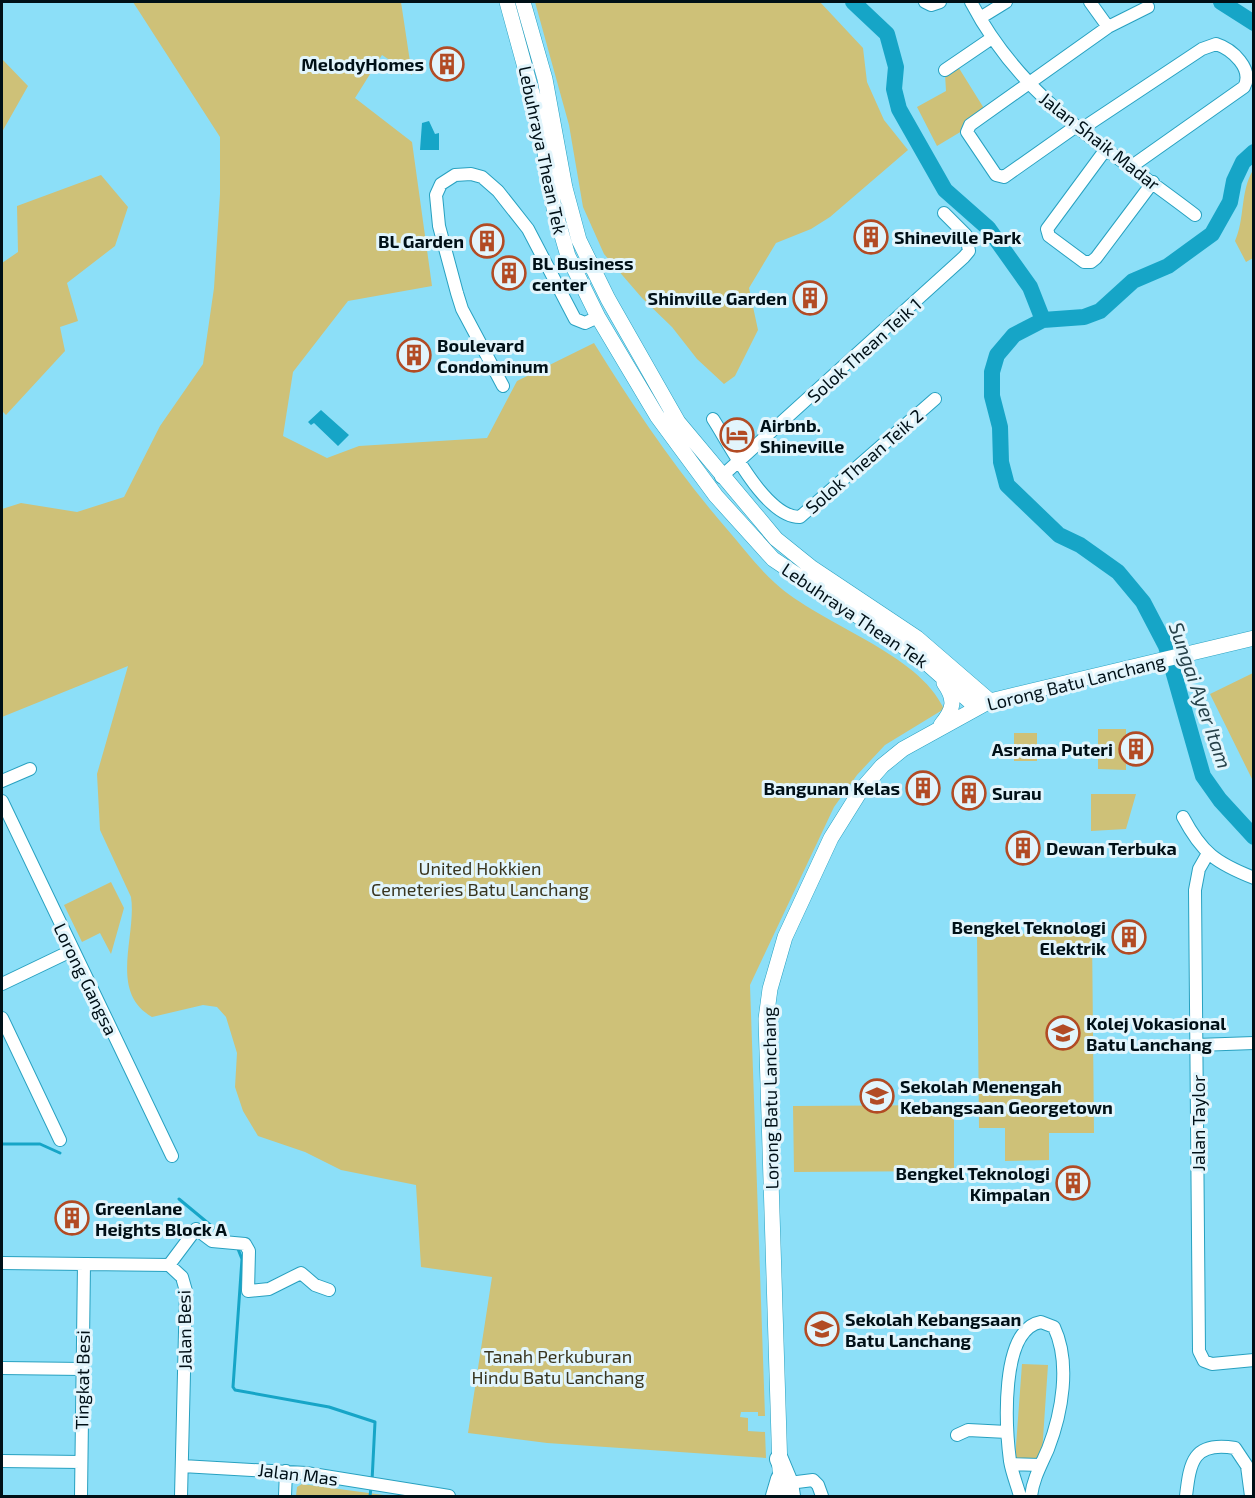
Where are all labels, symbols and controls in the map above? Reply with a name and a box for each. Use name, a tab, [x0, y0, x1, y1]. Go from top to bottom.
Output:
building icon: MelodyHomes	[429, 46, 465, 82]
place label: MelodyHomes	[301, 53, 424, 75]
street label: Lebuhraya Thean Tek	[514, 64, 572, 236]
street label: Jalan Shaik Madar	[1035, 87, 1165, 195]
building icon: Shineville Park	[853, 219, 889, 255]
building icon: BL Garden	[469, 223, 505, 259]
place label: Shineville Park	[894, 226, 1021, 248]
place label: BL Garden	[378, 230, 464, 252]
place label: BL Business center	[532, 252, 633, 295]
building icon: BL Business center	[491, 255, 527, 291]
building icon: Shinville Garden	[792, 280, 828, 316]
place label: Shinville Garden	[648, 287, 787, 309]
street label: Solok Thean Teik 1	[802, 293, 926, 407]
place label: Boulevard Condominum	[437, 334, 549, 377]
building icon: Boulevard Condominum	[396, 337, 432, 373]
street label: Solok Thean Teik 2	[801, 404, 927, 518]
place label: Airbnb. Shineville	[760, 414, 844, 457]
hotel icon: Airbnb. Shineville	[719, 417, 755, 453]
street label: Lebuhraya Thean Tek	[778, 558, 932, 672]
water label: Sungai Ayer Itam	[1164, 619, 1237, 772]
street label: Lorong Batu Lanchang	[985, 649, 1167, 715]
building icon: Asrama Puteri	[1118, 731, 1154, 767]
place label: Asrama Puteri	[992, 738, 1113, 760]
building icon: Bangunan Kelas	[905, 770, 941, 806]
building icon: Surau	[951, 775, 987, 811]
place label: Bangunan Kelas	[764, 777, 900, 799]
place label: Surau	[992, 782, 1042, 804]
building icon: Dewan Terbuka	[1005, 830, 1041, 866]
place label: Dewan Terbuka	[1046, 837, 1177, 859]
park label: United Hokkien Cemeteries Batu Lanchang	[371, 857, 589, 900]
place label: Bengkel Teknologi Elektrik	[952, 916, 1106, 959]
street label: Lorong Gangsa	[49, 919, 123, 1039]
building icon: Bengkel Teknologi Elektrik	[1111, 919, 1147, 955]
street label: Lorong Batu Lanchang	[757, 1007, 783, 1189]
place label: Kolej Vokasional Batu Lanchang	[1086, 1012, 1226, 1055]
school or university icon: Kolej Vokasional Batu Lanchang	[1045, 1015, 1081, 1051]
place label: Sekolah Menengah Kebangsaan Georgetown	[900, 1075, 1113, 1118]
street label: Jalan Taylor	[1187, 1075, 1209, 1171]
school or university icon: Sekolah Menengah Kebangsaan Georgetown	[859, 1078, 895, 1114]
place label: Bengkel Teknologi Kimpalan	[896, 1162, 1050, 1205]
building icon: Bengkel Teknologi Kimpalan	[1055, 1165, 1091, 1201]
place label: Greenlane Heights Block A	[95, 1197, 227, 1240]
building icon: Greenlane Heights Block A	[54, 1200, 90, 1236]
street label: Jalan Besi	[172, 1290, 196, 1370]
place label: Sekolah Kebangsaan Batu Lanchang	[845, 1308, 1021, 1351]
school or university icon: Sekolah Kebangsaan Batu Lanchang	[804, 1311, 840, 1347]
street label: Tingkat Besi	[70, 1330, 94, 1430]
park label: Tanah Perkuburan Hindu Batu Lanchang	[472, 1345, 644, 1388]
street label: Jalan Mas	[257, 1458, 339, 1490]

